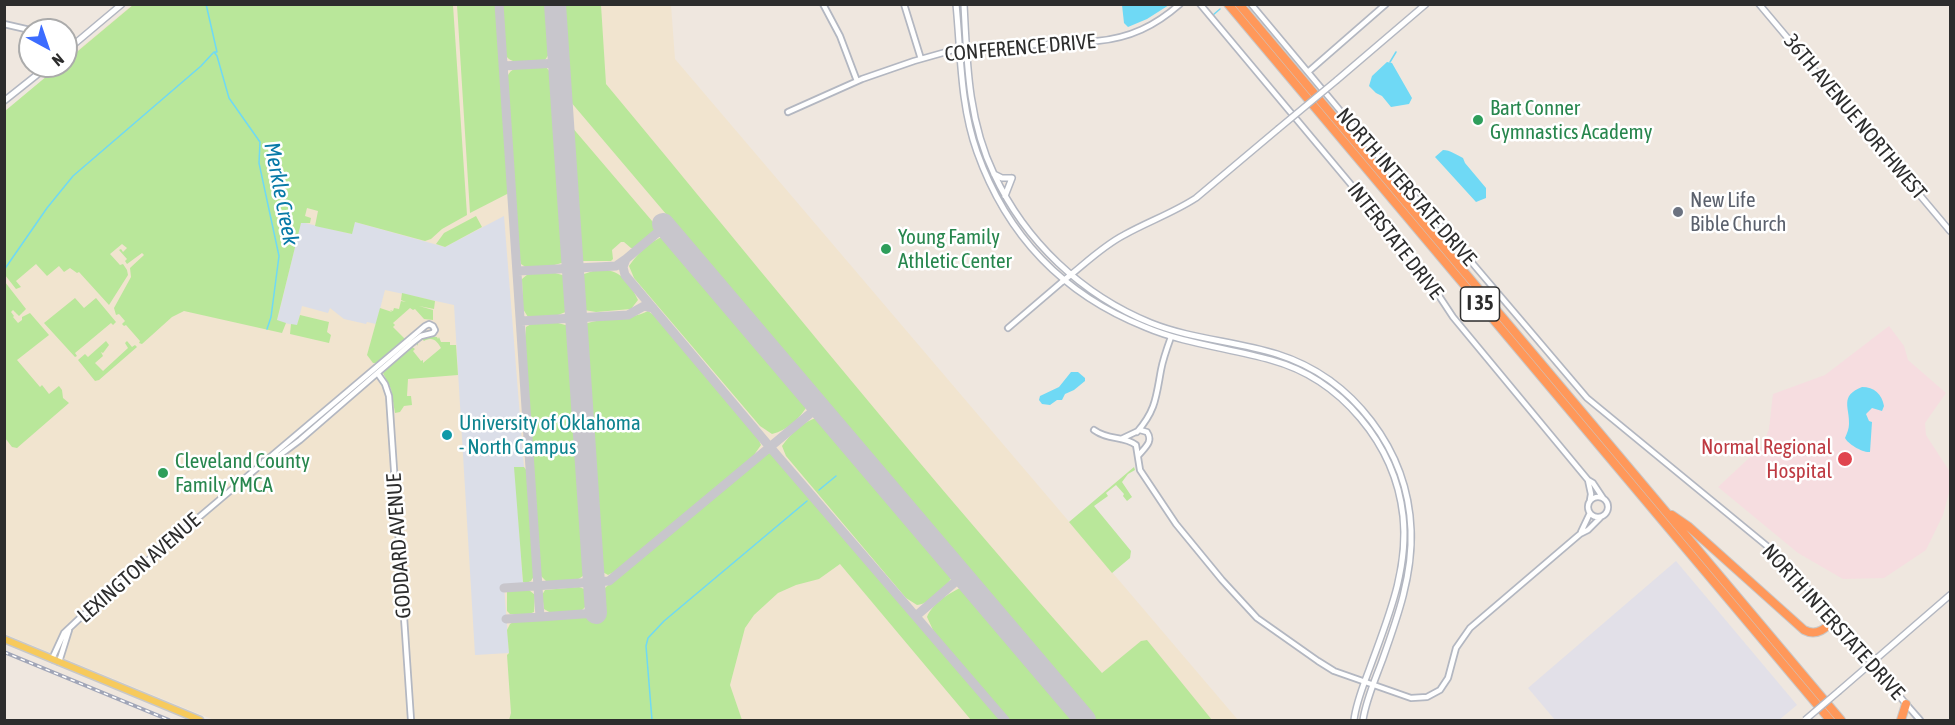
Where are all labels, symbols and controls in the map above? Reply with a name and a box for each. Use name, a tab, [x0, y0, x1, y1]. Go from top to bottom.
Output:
north arrow	[18, 18, 78, 78]
street label: CONFERENCE DRIVE	[944, 29, 1096, 67]
street label: 36TH AVENUE NORTHWEST	[1778, 29, 1932, 205]
text: N	[49, 50, 68, 70]
place label: Bart Conner Gymnastics Academy	[1490, 95, 1652, 145]
street label: NORTH INTERSTATE DRIVE	[1331, 103, 1481, 271]
marker: Bart Conner Gymnastics Academy	[1471, 113, 1485, 127]
water label: Merkle Creek	[258, 140, 304, 248]
street label: INTERSTATE DRIVE	[1342, 178, 1448, 304]
place label: New Life Bible Church	[1690, 187, 1786, 237]
marker: New Life Bible Church	[1671, 205, 1685, 219]
place label: Young Family Athletic Center	[898, 224, 1012, 274]
marker: Young Family Athletic Center	[879, 242, 893, 256]
road number: I 35	[1460, 287, 1500, 321]
place label: University of Oklahoma - North Campus	[459, 410, 641, 460]
marker: University of Oklahoma - North Campus	[440, 428, 454, 442]
place label: Normal Regional Hospital	[1701, 434, 1832, 484]
place label: Cleveland County Family YMCA	[175, 448, 310, 498]
marker: Normal Regional Hospital	[1836, 450, 1854, 468]
marker: Cleveland County Family YMCA	[156, 466, 170, 480]
street label: GODDARD AVENUE	[381, 473, 417, 619]
street label: LEXINGTON AVENUE	[72, 508, 206, 628]
street label: NORTH INTERSTATE DRIVE	[1757, 539, 1909, 705]

